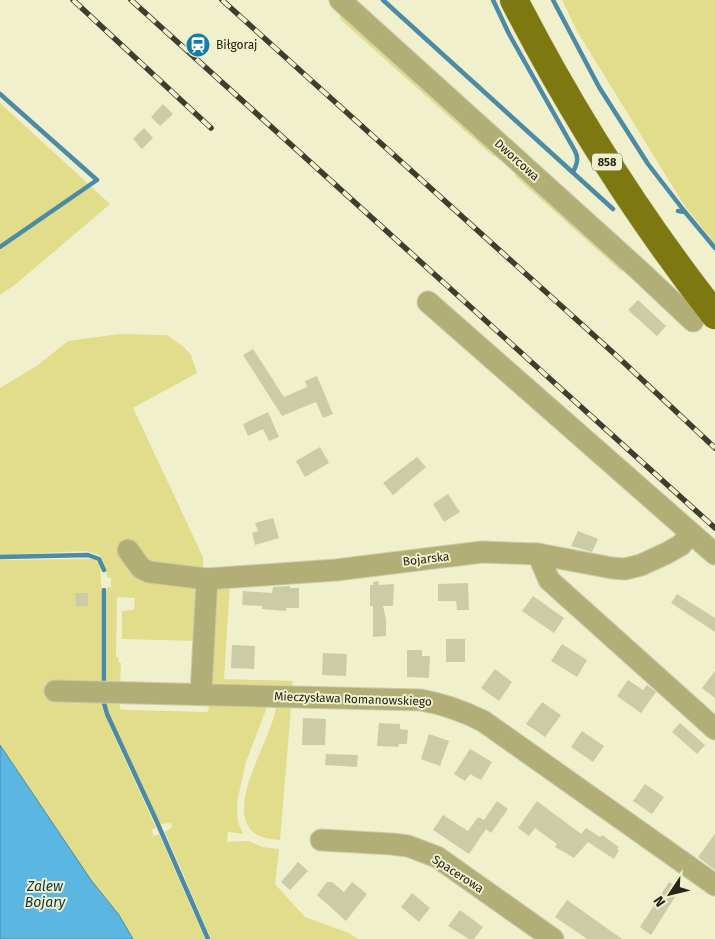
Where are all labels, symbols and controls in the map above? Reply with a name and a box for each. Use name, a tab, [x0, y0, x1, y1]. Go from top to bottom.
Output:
station icon: Biłgoraj	[185, 32, 211, 58]
place label: Biłgoraj	[216, 38, 257, 52]
street label: Dworcowa	[492, 136, 542, 184]
road number: 858	[592, 154, 622, 170]
street label: Bojarska	[402, 549, 450, 569]
street label: Mieczysława Romanowskiego	[274, 689, 432, 709]
street label: Spacerowa	[430, 852, 486, 896]
north arrow	[645, 869, 695, 919]
water label: Zalew Bojary	[25, 878, 66, 911]
text: N	[650, 892, 669, 910]

